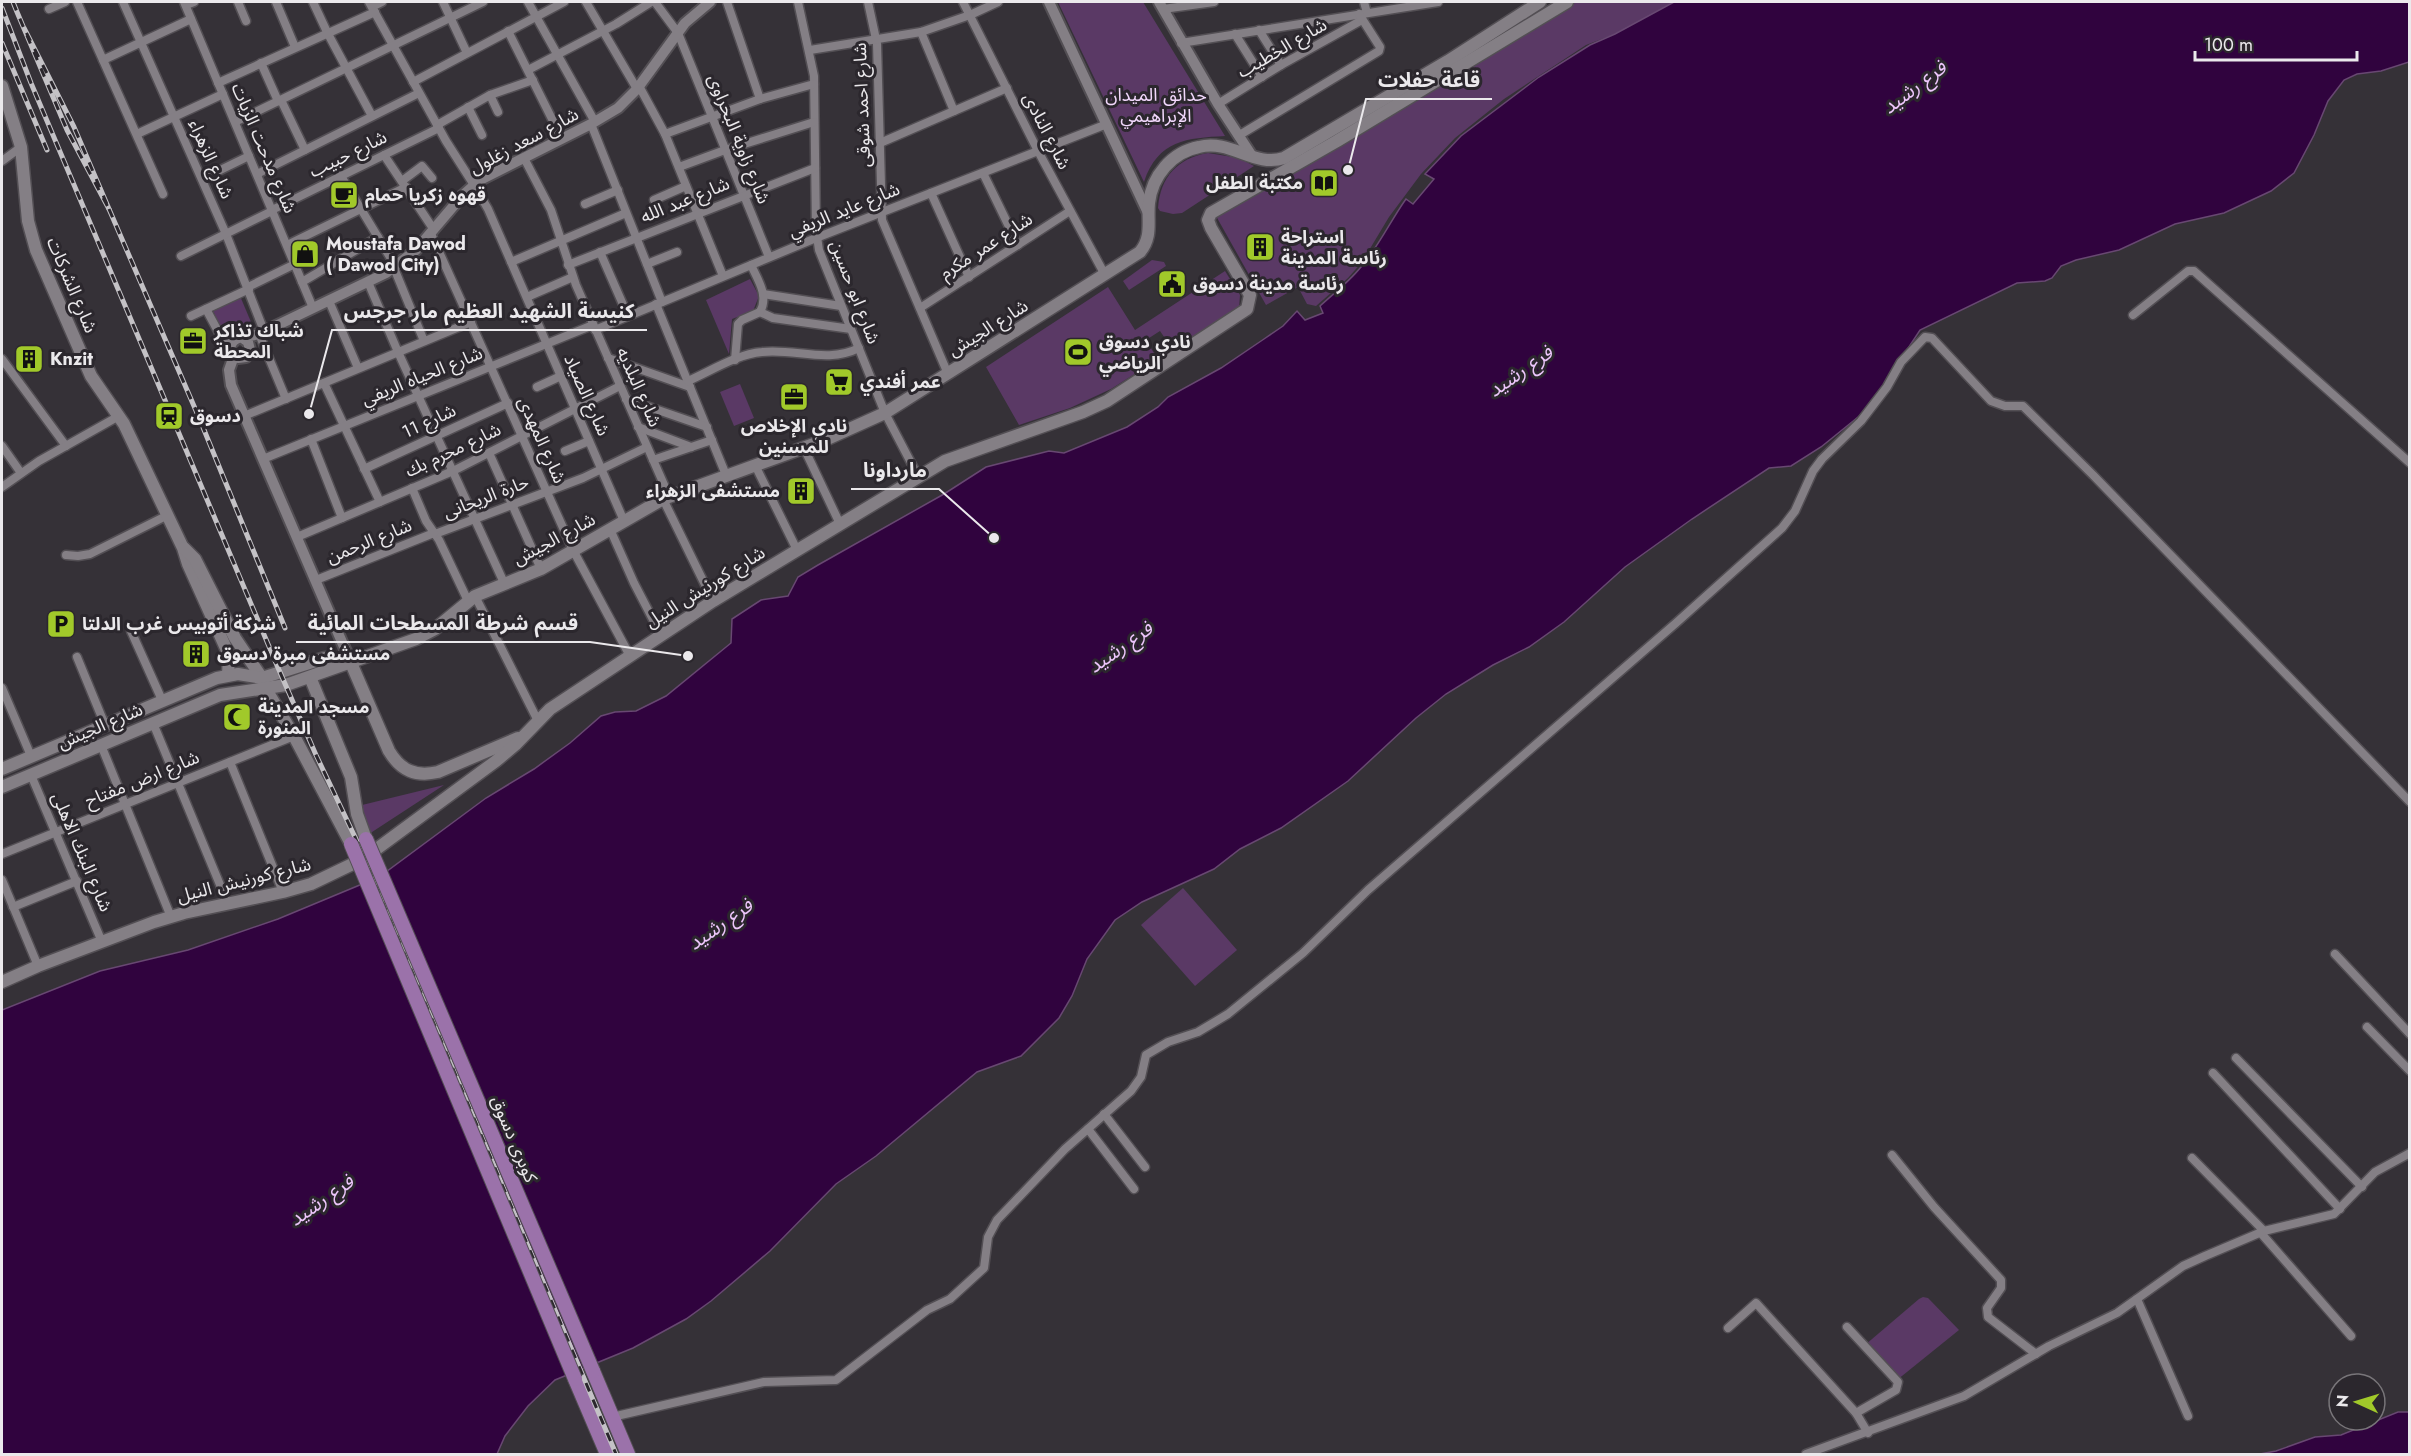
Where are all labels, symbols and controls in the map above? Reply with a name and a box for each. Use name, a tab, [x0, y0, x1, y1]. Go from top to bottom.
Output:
street label: شارع الخطيب	[1232, 12, 1332, 85]
scale bar	[2195, 24, 2357, 62]
text: 100 m	[2204, 32, 2253, 58]
street label: شارع احمد شوقى	[847, 42, 878, 168]
water label: فرع رشيد	[1876, 53, 1953, 121]
callout: قاعة حفلات	[1366, 61, 1492, 99]
text: قاعة حفلات	[1378, 66, 1480, 95]
street label: شارع زاوية البحراوى	[700, 70, 777, 208]
street label: شارع مدحت الزيات	[224, 79, 303, 218]
park label: حدائق الميدان الإبراهيمي	[1105, 82, 1207, 129]
street label: شارع النادى	[1016, 88, 1077, 174]
street label: شارع سعد زغلول	[465, 101, 584, 182]
street label: شارع الزهراء	[181, 115, 240, 203]
street label: شارع حبيب	[305, 124, 392, 185]
library icon: مكتبة الطفل	[1308, 167, 1340, 199]
street label: شارع عبد الله	[637, 170, 734, 231]
place label: مكتبة الطفل	[1206, 170, 1303, 196]
street label: شارع عايد الريفي	[784, 176, 904, 245]
cafe icon: قهوه زكريا حمام	[328, 179, 360, 211]
place label: قهوه زكريا حمام	[365, 182, 486, 208]
street label: شارع عمر مكرم	[934, 206, 1038, 287]
place label: استراحة رئاسة المدينة	[1281, 224, 1387, 271]
place label: Moustafa Dawod ( Dawod City)	[326, 231, 466, 278]
building icon: استراحة رئاسة المدينة	[1244, 231, 1276, 263]
street label: شارع الشركات	[39, 233, 104, 337]
street label: شارع ابو حسين	[822, 236, 887, 348]
shop icon: Moustafa Dawod ( Dawod City)	[289, 238, 321, 270]
public building icon: رئاسة مدينة دسوق	[1156, 268, 1188, 300]
place label: رئاسة مدينة دسوق	[1193, 271, 1344, 297]
callout: كنيسة الشهيد العظيم مار جرجس	[332, 292, 647, 330]
street label: شارع الجيش	[943, 293, 1034, 364]
text: كنيسة الشهيد العظيم مار جرجس	[344, 297, 635, 326]
place label: شباك تذاكر المحطة	[213, 318, 304, 365]
office icon: شباك تذاكر المحطة	[177, 325, 209, 357]
place label: نادي دسوق الرياضي	[1099, 329, 1191, 377]
sports icon: نادي دسوق الرياضي	[1062, 336, 1094, 368]
water label: فرع رشيد	[1482, 338, 1560, 404]
street label: شارع الحياه الريفي	[357, 340, 487, 413]
building icon: Knzit	[13, 343, 45, 375]
street label: شارع البلديه	[609, 343, 668, 431]
place label: Knzit	[50, 346, 93, 372]
street label: شارع الصياد	[557, 350, 617, 440]
supermarket icon: عمر أفندي	[823, 366, 855, 398]
place label: عمر أفندي	[860, 369, 941, 396]
office icon: نادي الإخلاص للمسنين	[778, 381, 810, 413]
street label: شارع المهدى	[510, 393, 573, 488]
street label: شارع 11	[398, 397, 461, 446]
station icon: دسوق	[153, 400, 185, 432]
place label: دسوق	[190, 403, 241, 429]
place label: نادي الإخلاص للمسنين	[741, 413, 847, 460]
street label: شارع محرم بك	[401, 416, 506, 485]
callout: مارداونا	[851, 451, 939, 489]
text: مارداونا	[863, 456, 927, 485]
street label: حارة الريحانى	[439, 469, 533, 525]
building icon: مستشفى الزهراء	[785, 475, 817, 507]
place label: مستشفى الزهراء	[646, 478, 780, 504]
street label: شارع الجيش	[508, 506, 601, 573]
street label: شارع الرحمن	[322, 512, 416, 571]
street label: شارع كورنيش النيل	[640, 540, 771, 635]
callout: قسم شرطة المسطحات المائية	[296, 604, 590, 642]
parking icon: شركة أتوبيس غرب الدلتا	[45, 608, 77, 640]
text: قسم شرطة المسطحات المائية	[308, 609, 578, 638]
place label: شركة أتوبيس غرب الدلتا	[82, 611, 276, 637]
water label: فرع رشيد	[1082, 614, 1160, 680]
building icon: مستشفى مبرة دسوق	[180, 638, 212, 670]
place label: مستشفى مبرة دسوق	[217, 641, 390, 667]
place label: مسجد المدينة المنورة	[258, 694, 369, 741]
street label: شارع الجيش	[53, 696, 147, 757]
mosque icon: مسجد المدينة المنورة	[221, 701, 253, 733]
street label: شارع ارض مفتاح	[81, 744, 204, 815]
street label: شارع البنك الاهلى	[44, 788, 119, 916]
street label: شارع كورنيش النيل	[174, 851, 314, 910]
water label: فرع رشيد	[682, 891, 760, 957]
street label: كوبرى دسوق	[484, 1092, 544, 1187]
water label: فرع رشيد	[283, 1167, 361, 1233]
north arrow	[2327, 1372, 2387, 1432]
text: N	[2331, 1394, 2354, 1408]

